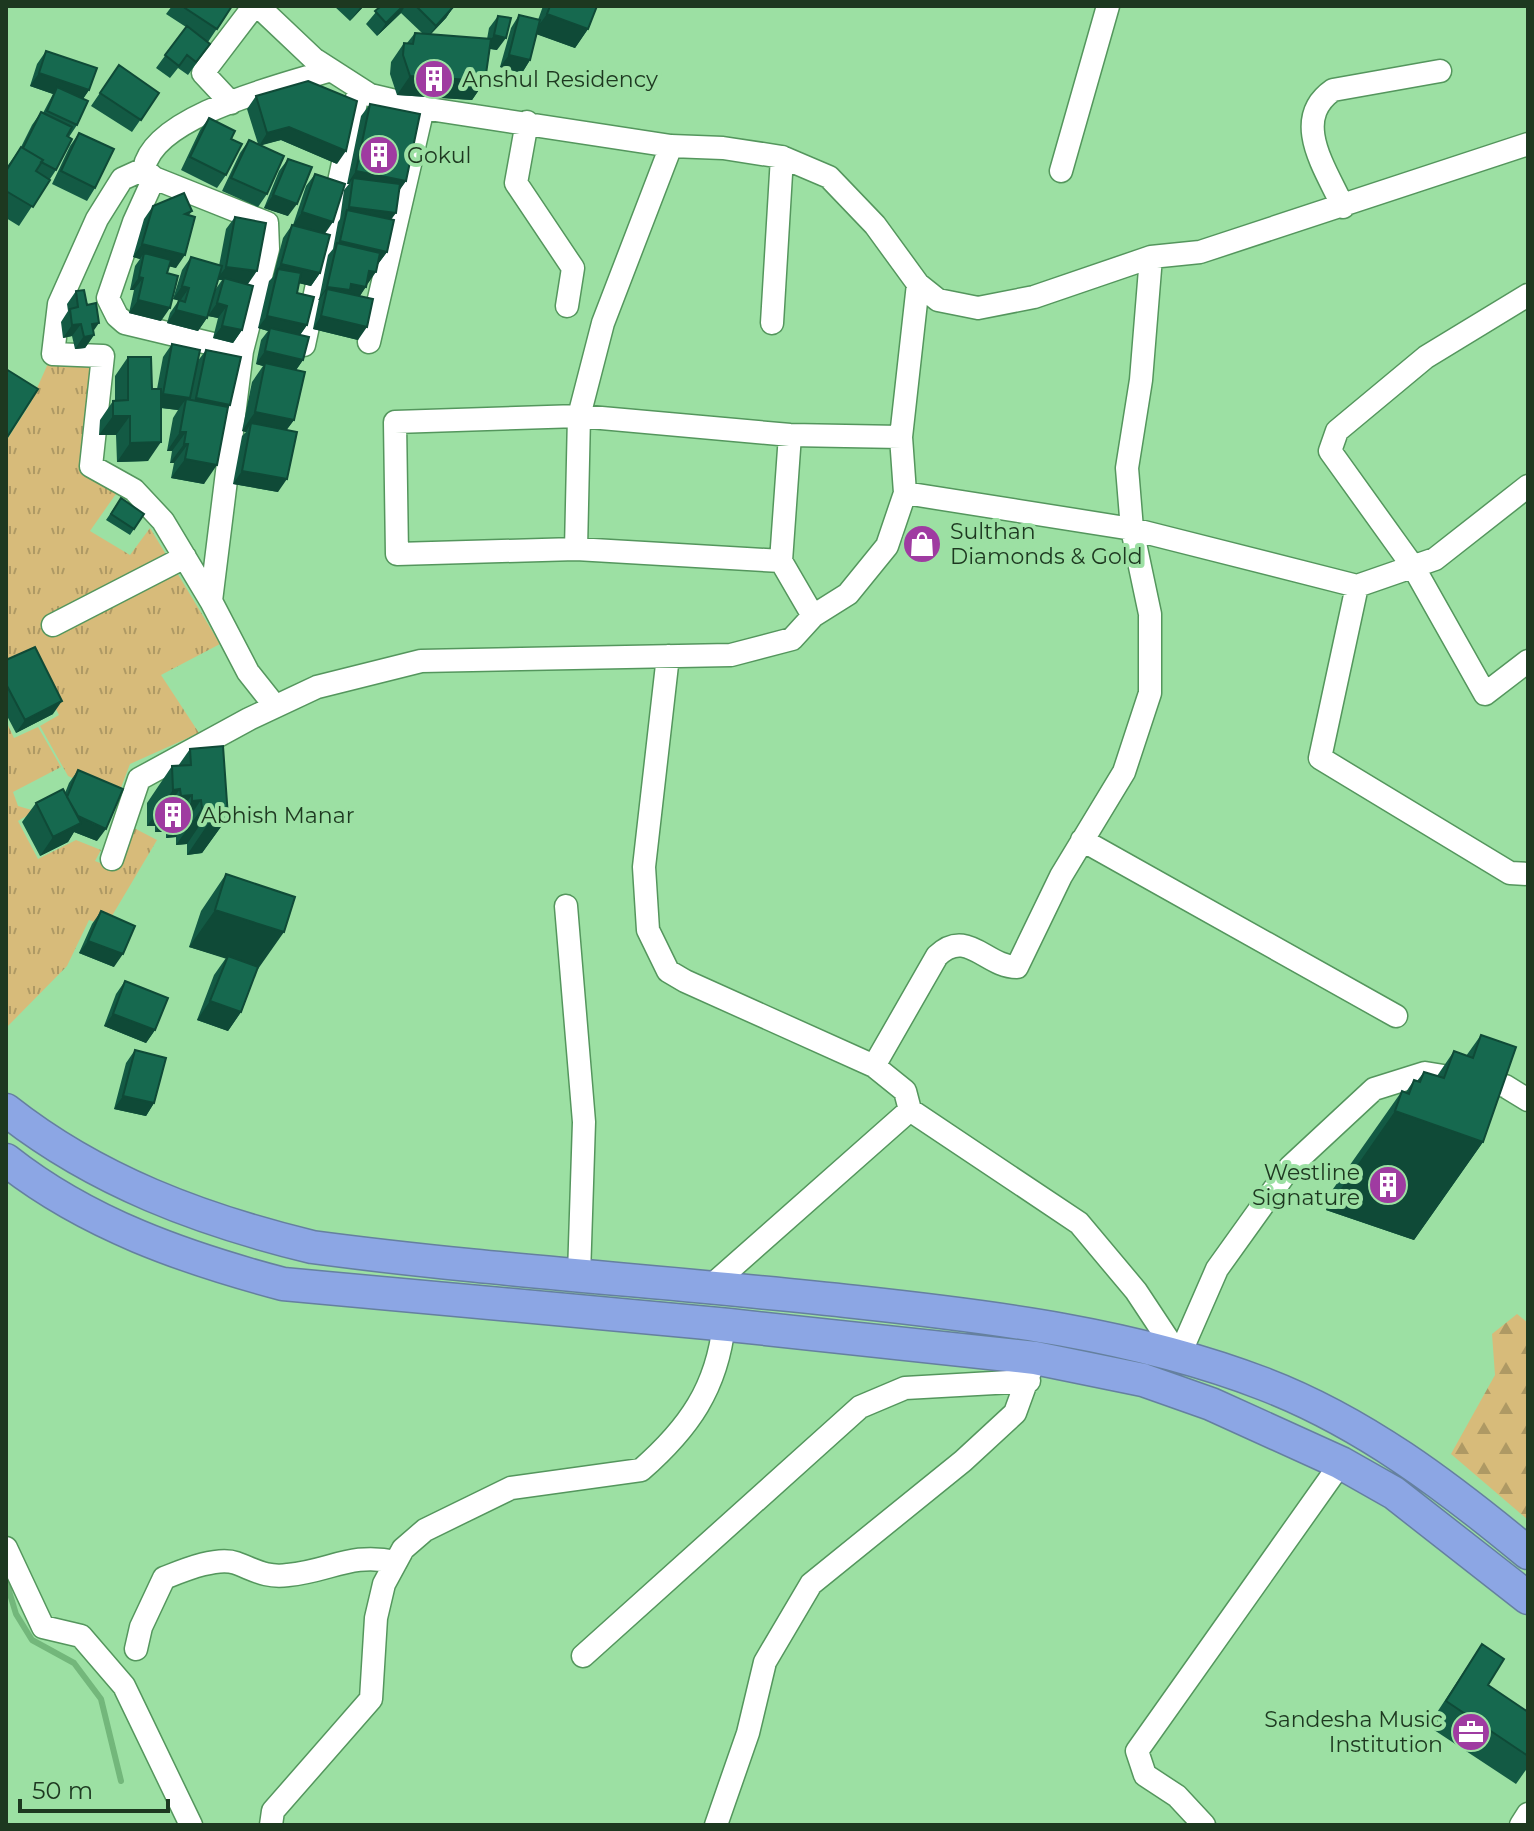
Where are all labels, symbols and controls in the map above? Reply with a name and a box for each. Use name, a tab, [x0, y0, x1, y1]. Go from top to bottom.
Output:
building icon: Anshul Residency	[413, 58, 455, 100]
place label: Anshul Residency	[462, 66, 658, 93]
building icon: Gokul	[358, 134, 400, 176]
place label: Gokul	[407, 142, 471, 169]
place label: Sulthan Diamonds & Gold	[950, 518, 1143, 570]
shop icon: Sulthan Diamonds & Gold	[901, 523, 943, 565]
building icon: Abhish Manar	[152, 794, 194, 836]
place label: Abhish Manar	[201, 802, 355, 829]
place label: Westline Signature	[1252, 1159, 1360, 1211]
building icon: Westline Signature	[1367, 1164, 1409, 1206]
place label: Sandesha Music Institution	[1264, 1706, 1443, 1758]
office icon: Sandesha Music Institution	[1450, 1711, 1492, 1753]
scale bar	[20, 1763, 168, 1813]
text: 50 m	[32, 1776, 93, 1805]

